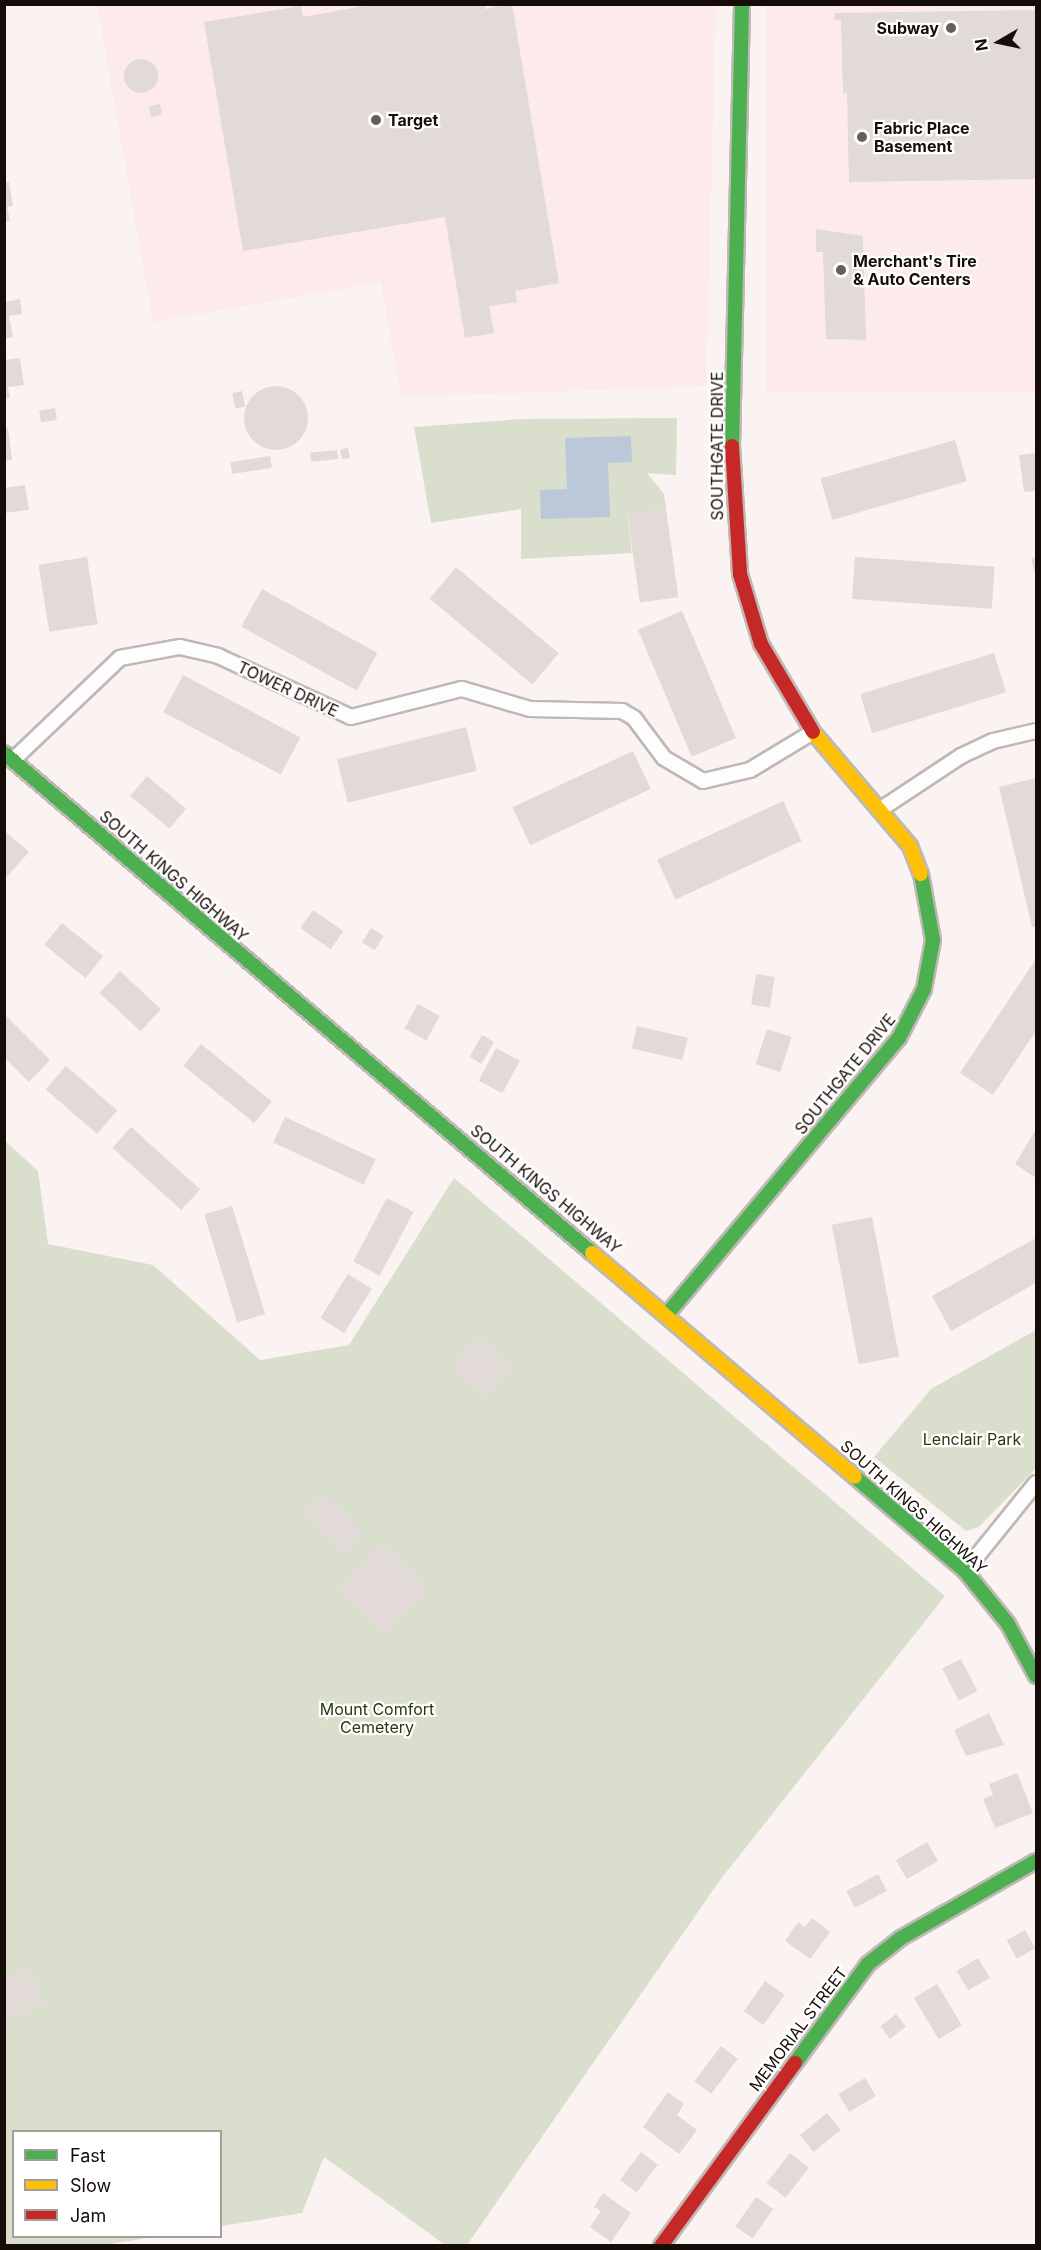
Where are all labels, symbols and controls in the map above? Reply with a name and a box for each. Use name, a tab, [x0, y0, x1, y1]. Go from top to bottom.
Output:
north arrow	[969, 12, 1029, 72]
place label: Subway	[876, 18, 939, 38]
marker: Subway	[944, 21, 958, 35]
text: N	[970, 37, 992, 52]
place label: Target	[388, 110, 438, 130]
marker: Target	[369, 113, 383, 127]
place label: Fabric Place Basement	[874, 118, 970, 156]
marker: Fabric Place Basement	[855, 130, 869, 144]
place label: Merchant's Tire & Auto Centers	[853, 251, 977, 289]
marker: Merchant's Tire & Auto Centers	[834, 263, 848, 277]
street label: SOUTHGATE DRIVE	[707, 371, 727, 521]
street label: TOWER DRIVE	[235, 657, 341, 721]
street label: SOUTH KINGS HIGHWAY	[96, 806, 252, 946]
street label: SOUTHGATE DRIVE	[791, 1010, 899, 1138]
street label: SOUTH KINGS HIGHWAY	[467, 1120, 625, 1258]
park label: Lenclair Park	[923, 1429, 1021, 1449]
street label: SOUTH KINGS HIGHWAY	[837, 1436, 991, 1578]
park label: Mount Comfort Cemetery	[320, 1699, 434, 1737]
street label: MEMORIAL STREET	[745, 1963, 851, 2095]
legend	[12, 2130, 222, 2238]
text: Fast	[70, 2145, 106, 2166]
text: Slow	[70, 2175, 111, 2196]
text: Jam	[70, 2205, 106, 2226]

